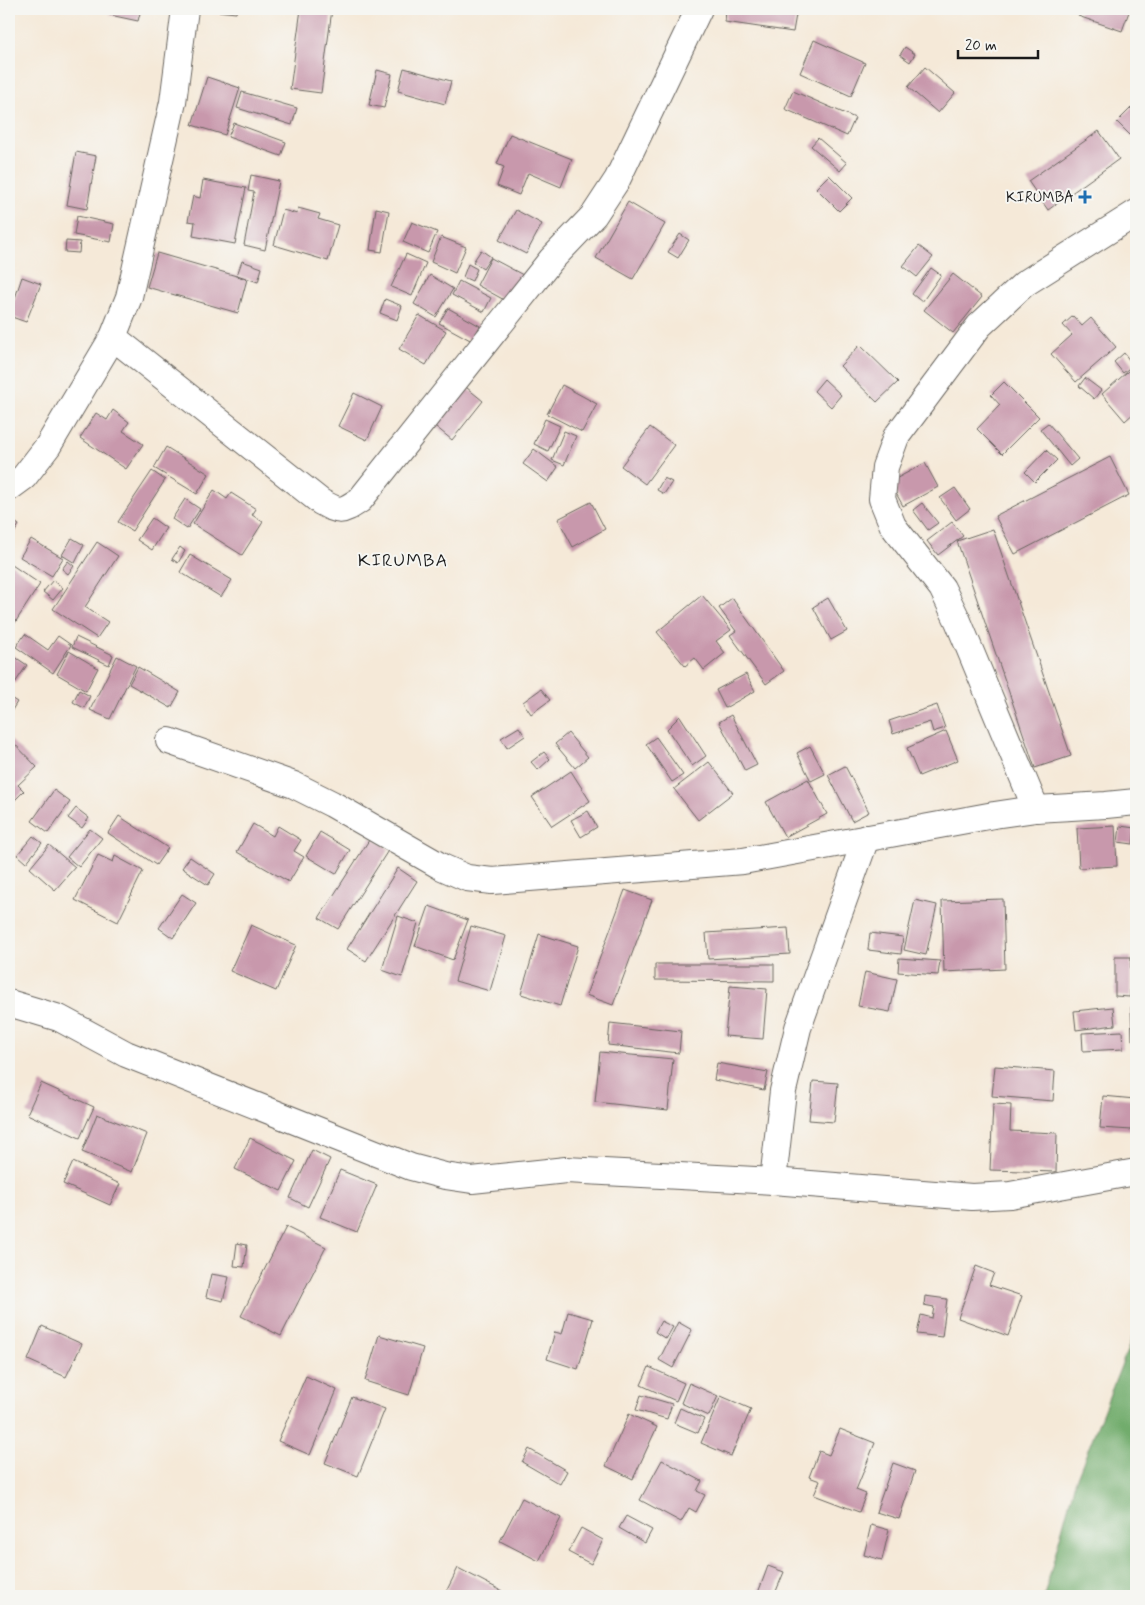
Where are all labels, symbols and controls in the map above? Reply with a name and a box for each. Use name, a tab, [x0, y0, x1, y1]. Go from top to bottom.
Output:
scale bar	[958, 28, 1038, 60]
text: 20 m	[965, 36, 997, 56]
place label: KIRUMBA	[1006, 188, 1074, 208]
marker: KIRUMBA	[1078, 190, 1092, 204]
district label: KIRUMBA	[358, 549, 448, 573]

